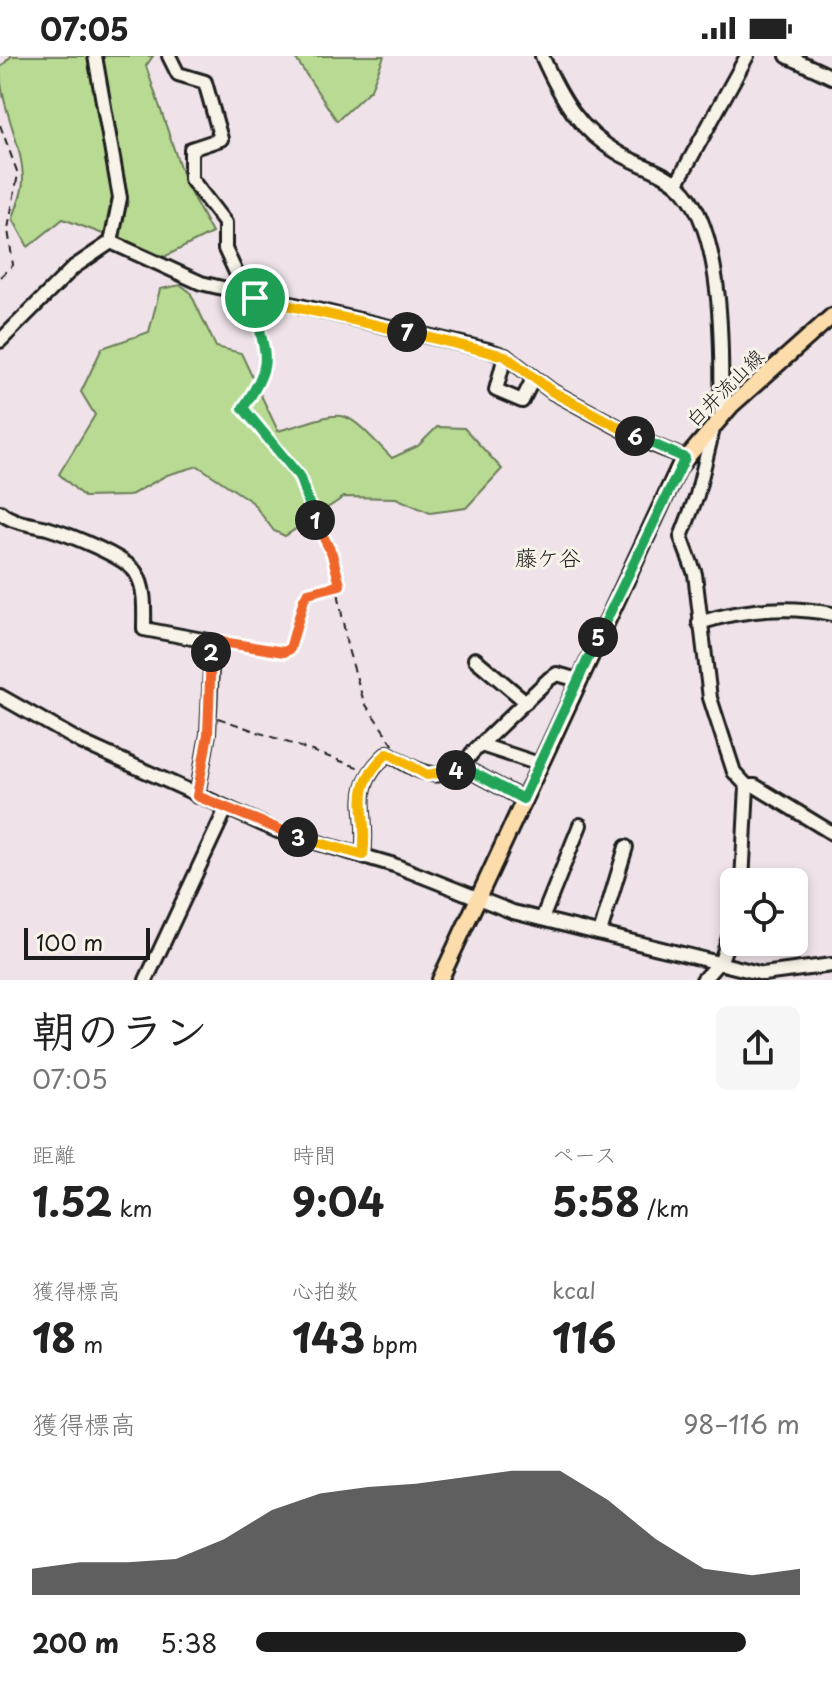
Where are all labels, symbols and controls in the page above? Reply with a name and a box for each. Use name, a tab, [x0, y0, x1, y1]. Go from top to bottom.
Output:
text: 07:05	[40, 6, 129, 51]
pin	[221, 264, 289, 332]
icon: arrive	[233, 276, 277, 320]
pin: 7	[387, 312, 427, 352]
text: 7	[401, 315, 413, 348]
street label: 白井流山線	[678, 341, 770, 433]
pin: 6	[615, 416, 655, 456]
text: 6	[627, 419, 643, 452]
pin: 1	[295, 500, 335, 540]
text: 1	[310, 503, 320, 536]
district label: 藤ケ谷	[515, 540, 581, 573]
pin: 5	[578, 617, 618, 657]
text: 5	[591, 620, 605, 653]
pin: 2	[191, 632, 231, 672]
text: 2	[203, 635, 219, 668]
pin: 4	[436, 750, 476, 790]
text: 4	[449, 753, 463, 786]
pin: 3	[278, 817, 318, 857]
text: 3	[291, 820, 305, 853]
map controls	[720, 868, 808, 956]
button: locate	[720, 868, 808, 956]
scale bar	[24, 924, 150, 960]
text: 100 m	[36, 925, 103, 958]
text: 朝のラン	[32, 996, 208, 1062]
button: share	[716, 1006, 800, 1090]
text: 07:05	[32, 1059, 108, 1098]
text: 距離	[32, 1137, 76, 1170]
text: 時間	[292, 1137, 336, 1170]
text: ペース	[552, 1137, 617, 1170]
text: 1.52	[32, 1170, 112, 1231]
text: 9:04	[292, 1170, 385, 1231]
text: 5:58	[552, 1170, 640, 1231]
text: km	[112, 1191, 153, 1224]
text: /km	[640, 1191, 689, 1224]
text: 獲得標高	[32, 1273, 120, 1306]
text: 心拍数	[292, 1273, 358, 1306]
text: kcal	[552, 1273, 596, 1306]
text: 18	[32, 1306, 76, 1367]
text: 143	[292, 1306, 365, 1367]
text: 116	[552, 1306, 616, 1367]
text: m	[76, 1327, 103, 1360]
text: bpm	[365, 1327, 418, 1360]
text: 獲得標高	[32, 1404, 136, 1443]
text: 98–116 m	[683, 1404, 800, 1443]
text: 200 m	[32, 1623, 119, 1662]
text: 5:38	[160, 1623, 218, 1662]

